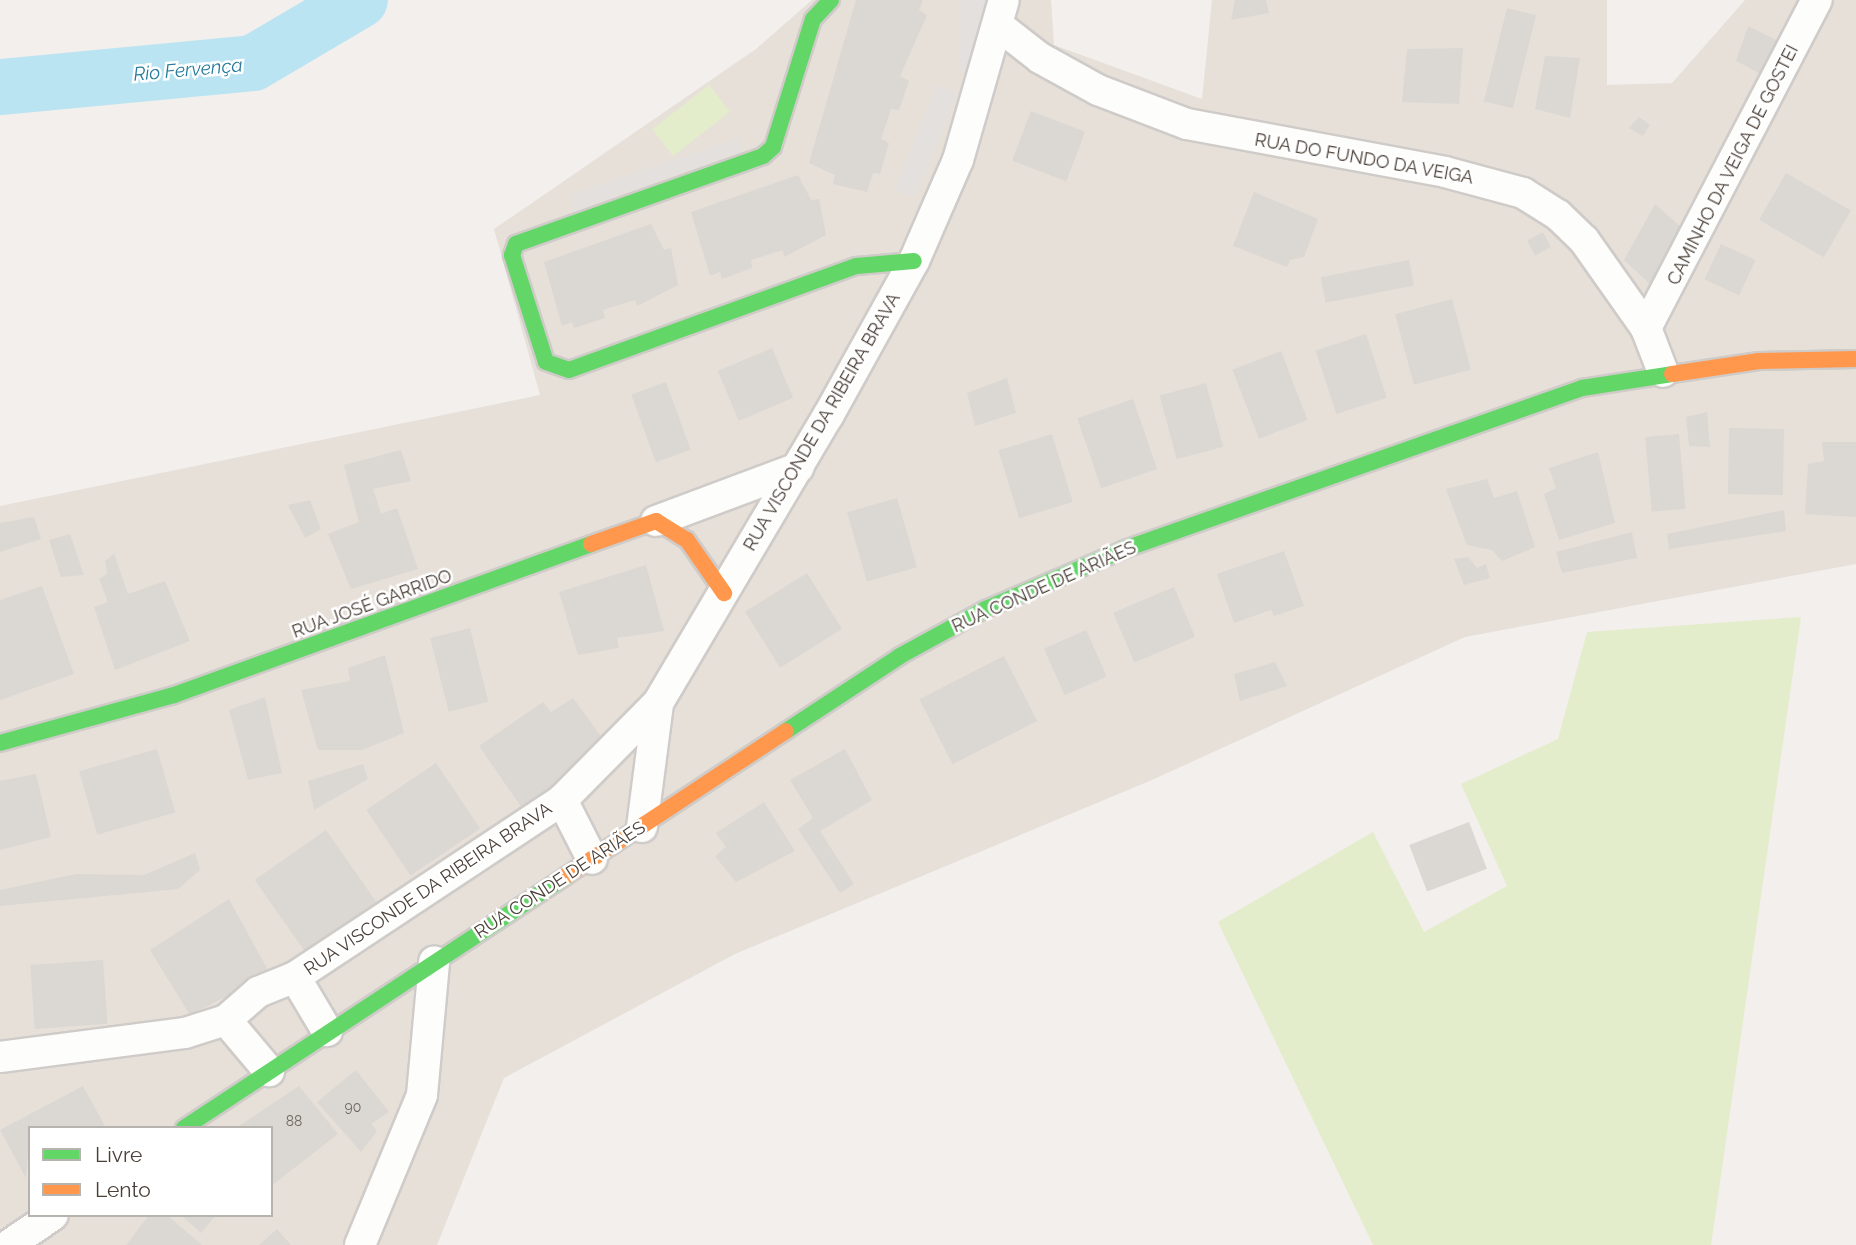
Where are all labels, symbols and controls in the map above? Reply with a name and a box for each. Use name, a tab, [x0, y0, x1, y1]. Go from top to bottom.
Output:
street label: CAMINHO DA VEIGA DE GOSTEI	[1662, 40, 1804, 290]
water label: Rio Fervença	[132, 54, 244, 86]
street label: RUA DO FUNDO DA VEIGA	[1252, 129, 1476, 189]
street label: RUA VISCONDE DA RIBEIRA BRAVA	[738, 288, 906, 556]
street label: RUA CONDE DE ARIÃES	[948, 536, 1140, 638]
street label: RUA JOSÉ GARRIDO	[289, 565, 455, 643]
street label: RUA VISCONDE DA RIBEIRA BRAVA	[299, 797, 557, 981]
street label: RUA CONDE DE ARIÃES	[470, 816, 650, 944]
house number: 90	[345, 1099, 361, 1115]
house number: 88	[286, 1113, 302, 1129]
legend	[28, 1126, 273, 1217]
text: Livre	[95, 1142, 142, 1167]
text: Lento	[95, 1177, 151, 1202]

